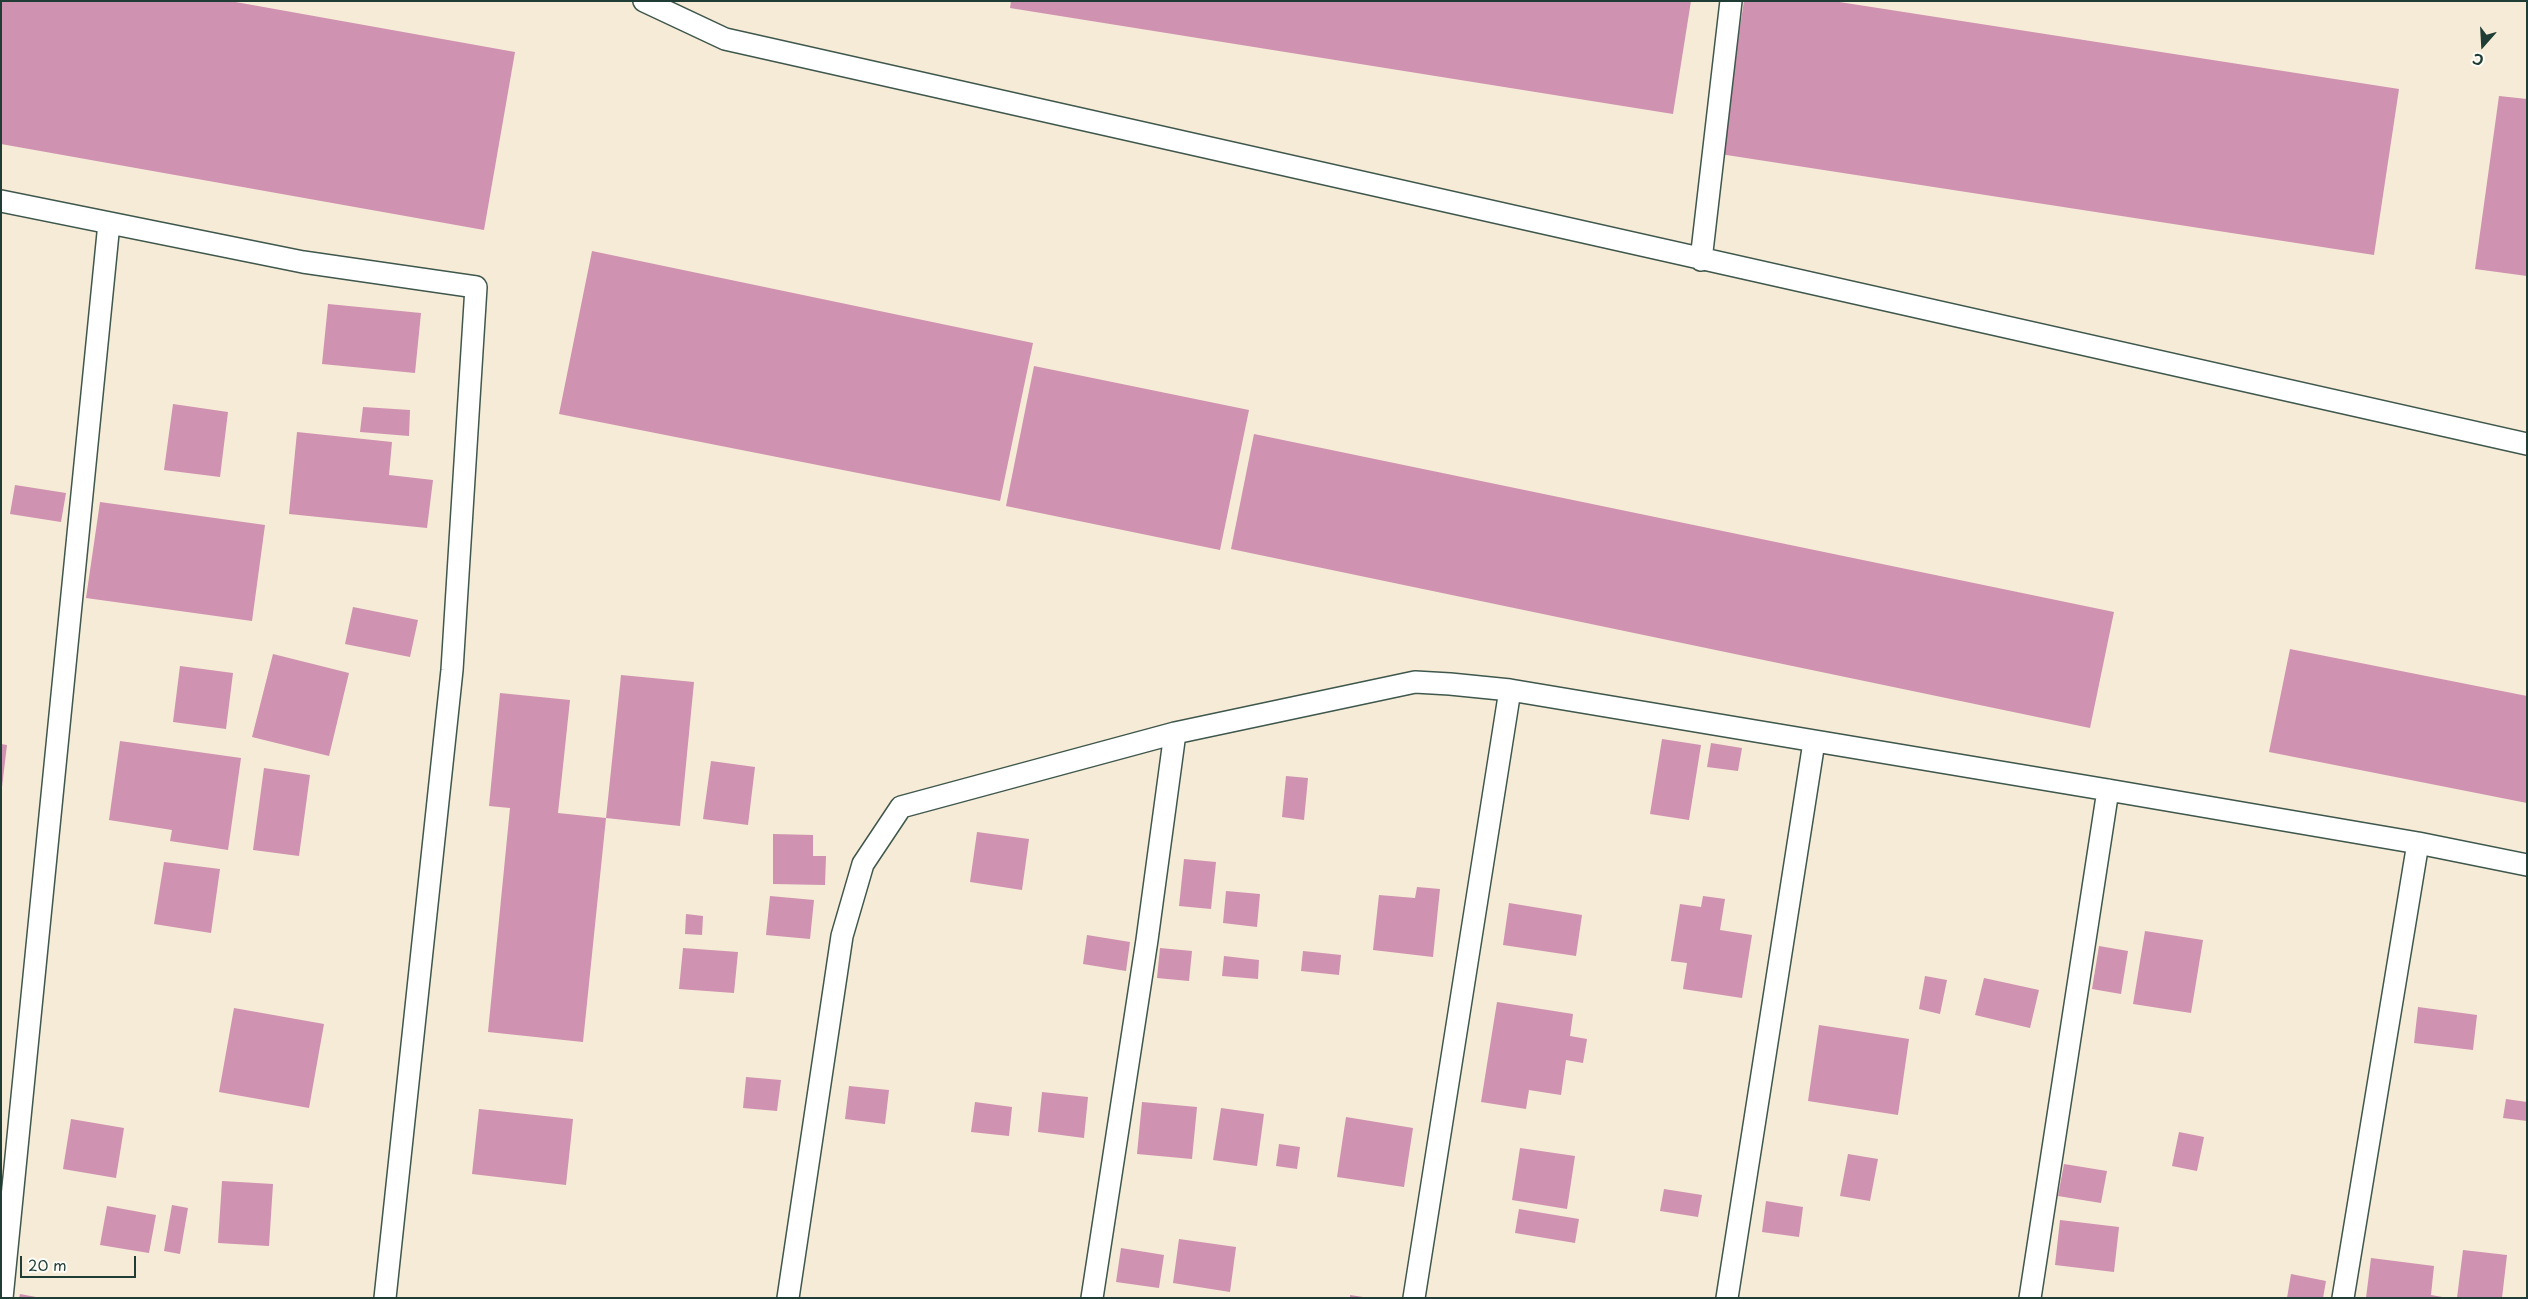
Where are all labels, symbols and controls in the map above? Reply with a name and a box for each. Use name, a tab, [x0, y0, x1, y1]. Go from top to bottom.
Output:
north arrow	[2458, 20, 2508, 70]
text: С	[2470, 48, 2486, 71]
scale bar	[22, 1246, 139, 1278]
text: 20 m	[28, 1253, 67, 1276]

